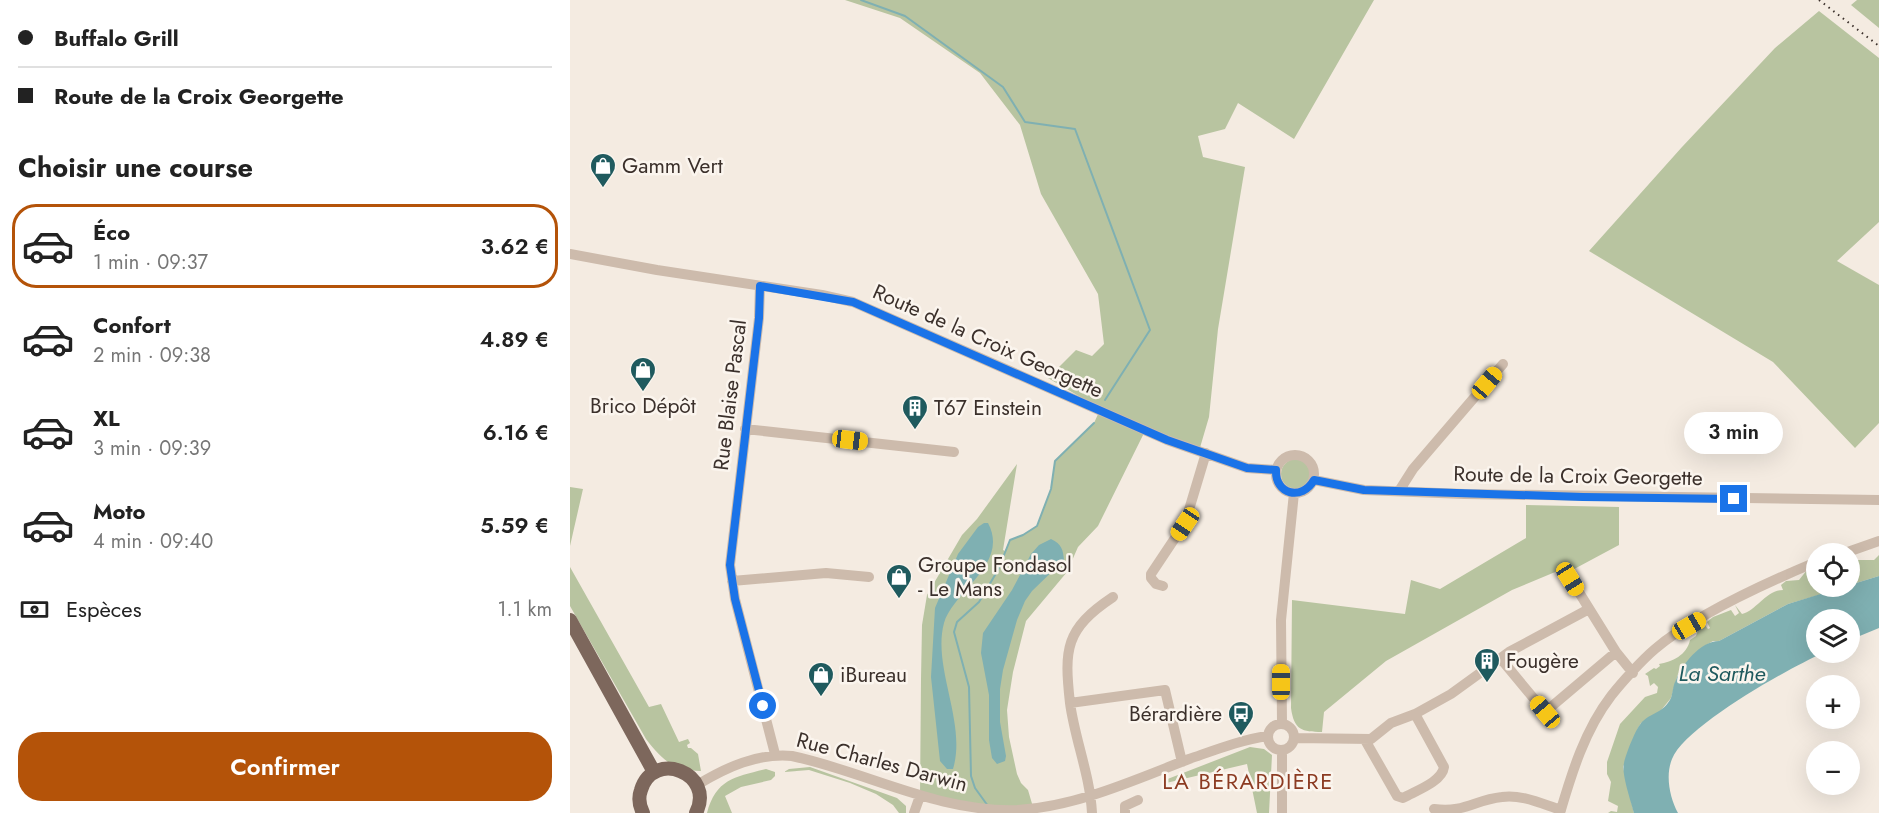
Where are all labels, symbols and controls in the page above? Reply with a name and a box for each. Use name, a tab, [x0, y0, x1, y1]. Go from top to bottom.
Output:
text: Buffalo Grill	[54, 22, 179, 54]
text: Route de la Croix Georgette	[54, 80, 344, 112]
text: Choisir une course	[18, 148, 253, 187]
shop icon: Gamm Vert	[588, 151, 618, 189]
place label: Gamm Vert	[622, 151, 723, 181]
text: Éco	[93, 216, 130, 248]
icon: car	[21, 219, 75, 273]
text: 3.62 €	[481, 230, 549, 262]
text: 1 min · 09:37	[93, 248, 208, 277]
street label: Route de la Croix Georgette	[868, 277, 1108, 405]
text: Confort	[93, 309, 171, 341]
icon: car	[21, 312, 75, 366]
street label: Rue Blaise Pascal	[706, 318, 754, 472]
text: 4.89 €	[480, 323, 549, 355]
text: 2 min · 09:38	[93, 341, 211, 370]
shop icon: Brico Dépôt	[628, 355, 658, 393]
car	[1469, 363, 1505, 403]
place label: Brico Dépôt	[590, 391, 696, 421]
building icon: T67 Einstein	[900, 393, 930, 431]
place label: T67 Einstein	[934, 393, 1042, 423]
text: XL	[93, 402, 120, 434]
icon: car	[21, 405, 75, 459]
callout: 3 min	[1684, 412, 1784, 454]
text: 6.16 €	[483, 416, 549, 448]
text: 3 min	[1708, 418, 1759, 447]
car	[831, 429, 869, 451]
text: 3 min · 09:39	[93, 434, 211, 463]
street label: Route de la Croix Georgette	[1453, 459, 1703, 493]
route end	[1720, 485, 1747, 512]
text: Moto	[93, 495, 146, 527]
icon: car	[21, 498, 75, 552]
car	[1167, 504, 1203, 544]
text: 5.59 €	[480, 509, 549, 541]
text: 4 min · 09:40	[93, 527, 213, 556]
map controls	[1806, 543, 1860, 795]
button: locate	[1806, 543, 1860, 597]
place label: Groupe Fondasol - Le Mans	[918, 550, 1072, 604]
car	[1553, 559, 1587, 599]
shop icon: Groupe Fondasol - Le Mans	[884, 562, 914, 600]
icon: cash	[18, 593, 51, 626]
text: Espèces	[66, 593, 142, 625]
text: 1.1 km	[498, 595, 552, 624]
car	[1669, 609, 1709, 643]
button: layers	[1806, 609, 1860, 663]
building icon: Fougère	[1472, 646, 1502, 684]
place label: Fougère	[1506, 646, 1579, 676]
water label: La Sarthe	[1679, 657, 1765, 689]
shop icon: iBureau	[806, 660, 836, 698]
place label: iBureau	[840, 660, 907, 690]
car	[1272, 664, 1290, 700]
button: +	[1806, 675, 1860, 729]
route start	[749, 692, 776, 719]
car	[1527, 692, 1563, 732]
place label: Bérardière	[1129, 699, 1222, 729]
bus stop icon: Bérardière	[1226, 699, 1256, 737]
street label: Rue Charles Darwin	[793, 725, 971, 799]
button: Confirmer	[18, 732, 552, 801]
button: −	[1806, 741, 1860, 795]
district label: LA BÉRARDIÈRE	[1162, 765, 1334, 797]

